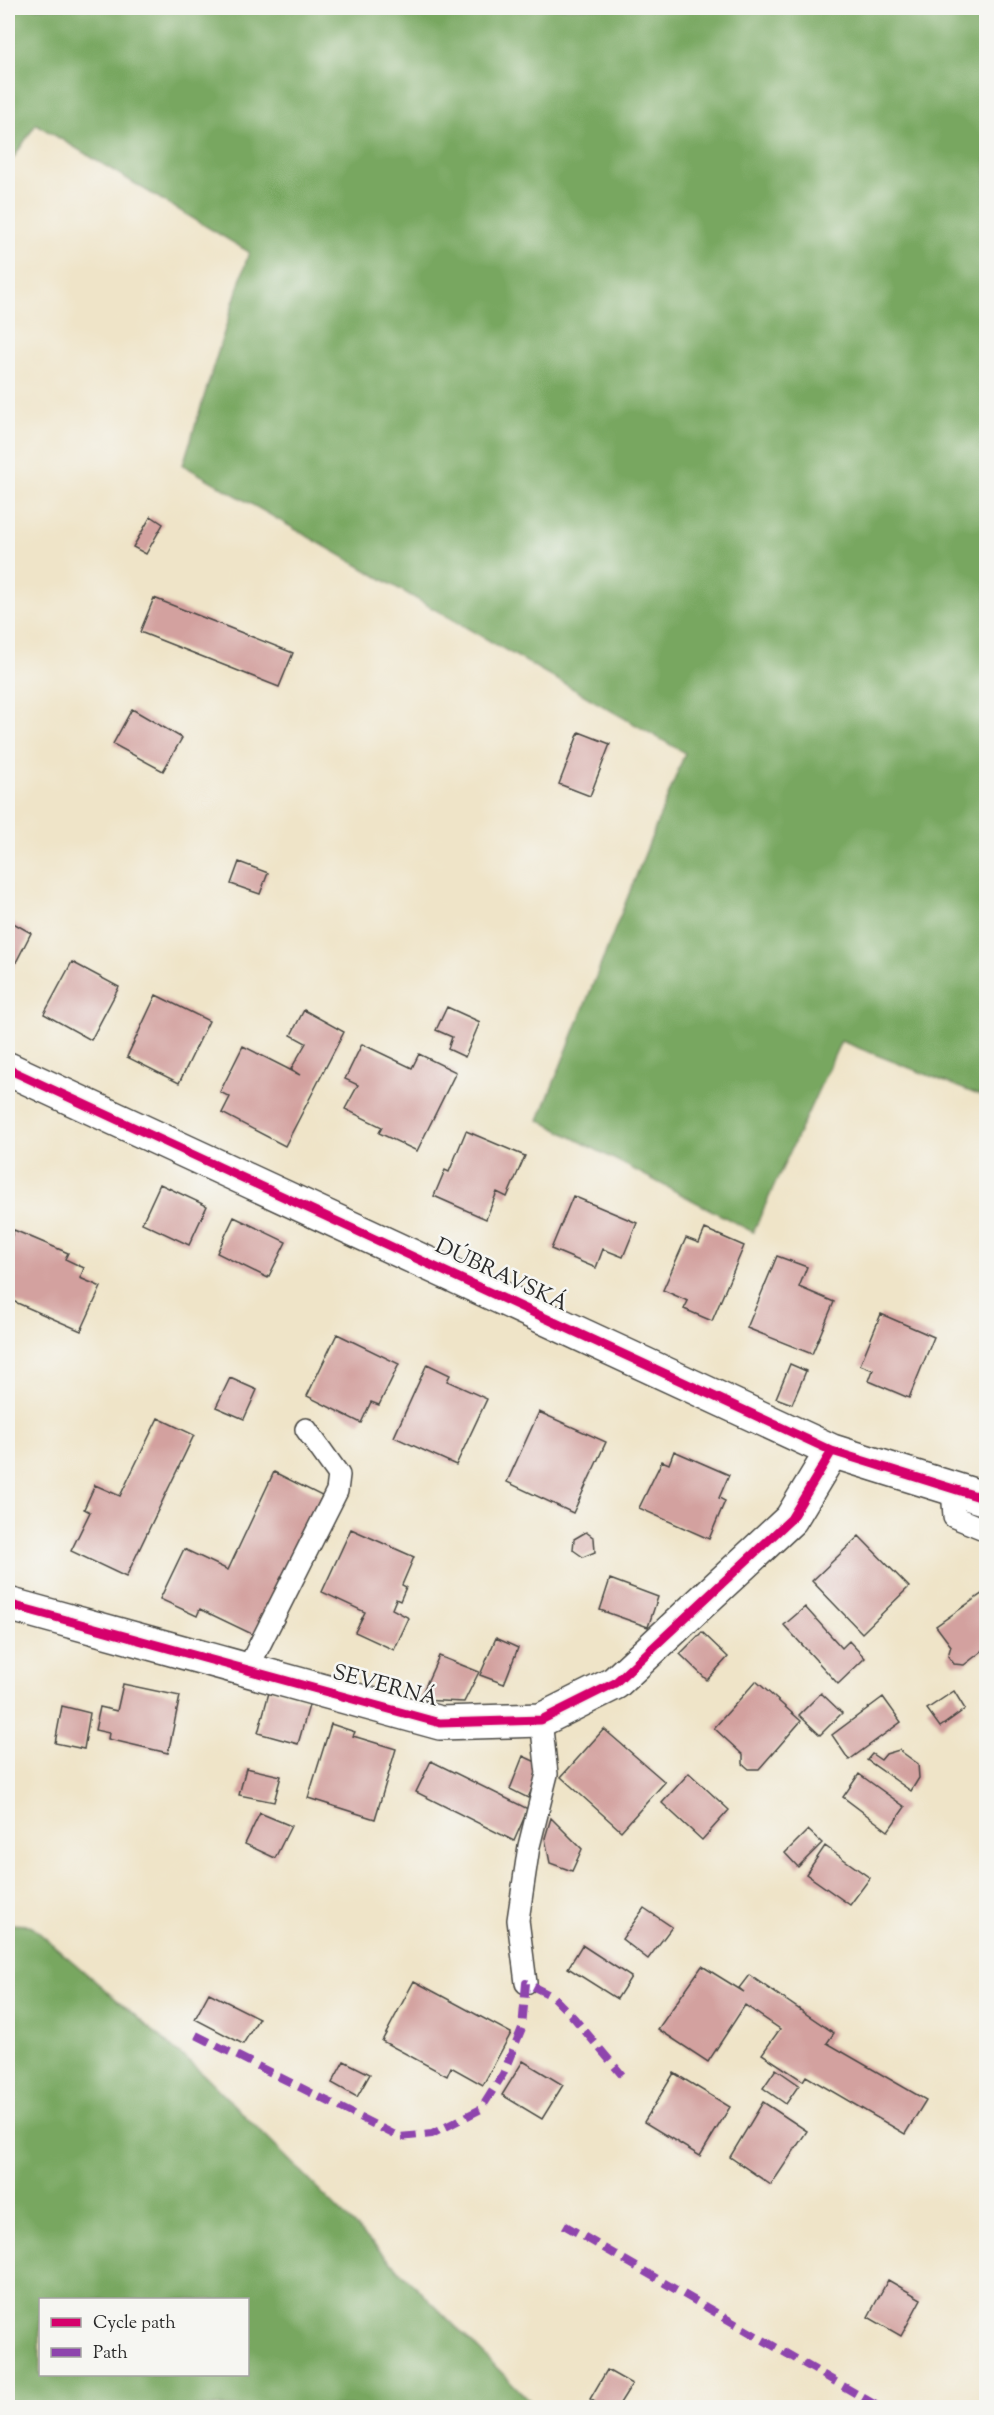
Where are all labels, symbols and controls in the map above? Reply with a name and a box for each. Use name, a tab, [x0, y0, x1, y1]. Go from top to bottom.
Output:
street label: DÚBRAVSKÁ	[429, 1230, 574, 1321]
street label: SEVERNÁ	[329, 1657, 442, 1717]
legend	[39, 2298, 249, 2376]
text: Cycle path	[93, 2311, 176, 2337]
text: Path	[93, 2341, 128, 2367]

